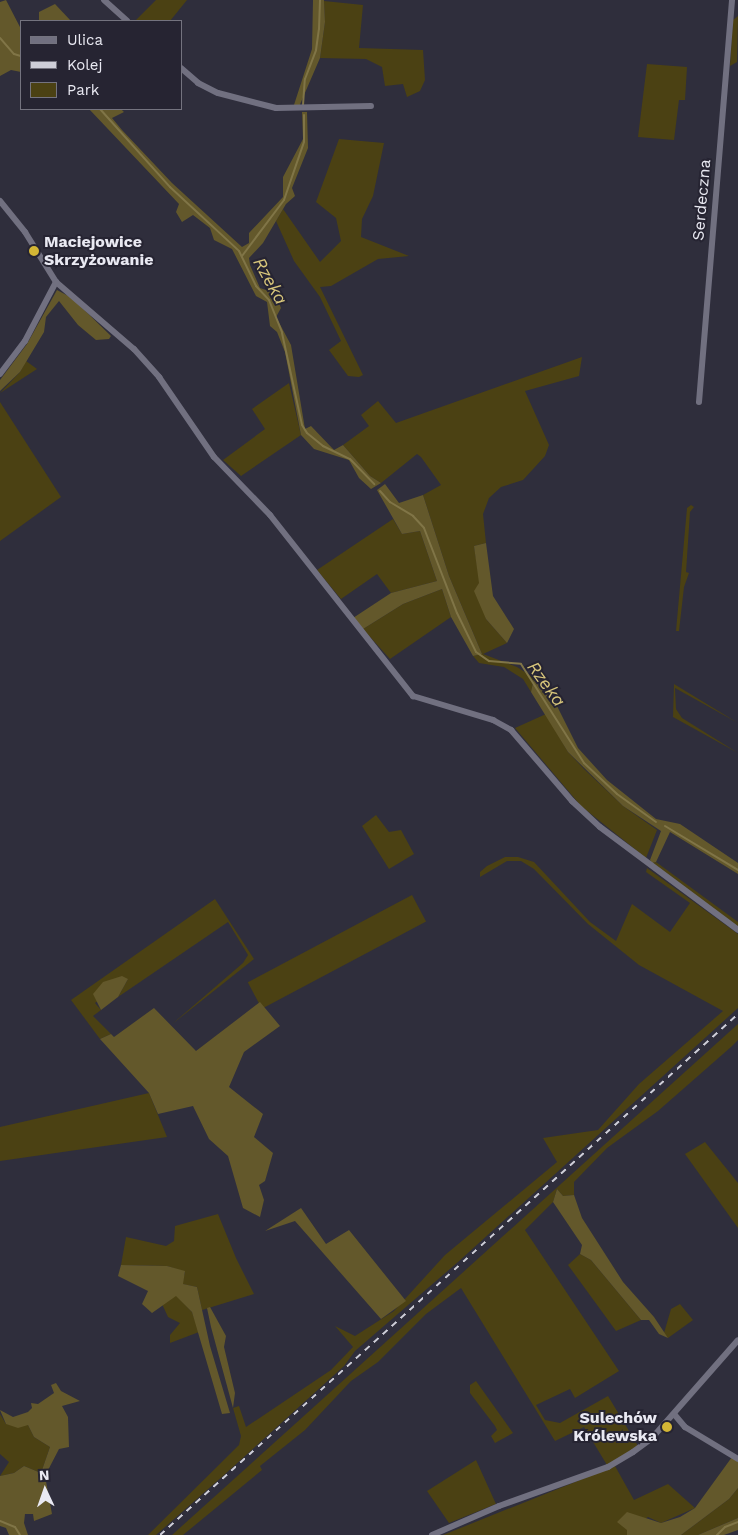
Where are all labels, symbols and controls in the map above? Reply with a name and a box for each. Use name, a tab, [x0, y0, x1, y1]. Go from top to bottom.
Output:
legend	[20, 20, 182, 110]
text: Ulica	[67, 31, 103, 49]
text: Kolej	[67, 56, 102, 74]
text: Park	[67, 81, 99, 99]
street label: Serdeczna	[689, 159, 715, 241]
place label: Maciejowice Skrzyżowanie	[44, 232, 153, 270]
marker: Maciejowice Skrzyżowanie	[28, 245, 40, 257]
water label: Rzeka	[248, 253, 292, 309]
water label: Rzeka	[522, 657, 570, 711]
place label: Sulechów Królewska	[573, 1408, 657, 1446]
marker: Sulechów Królewska	[661, 1421, 673, 1433]
north arrow	[20, 1465, 70, 1515]
text: N	[39, 1467, 50, 1483]

